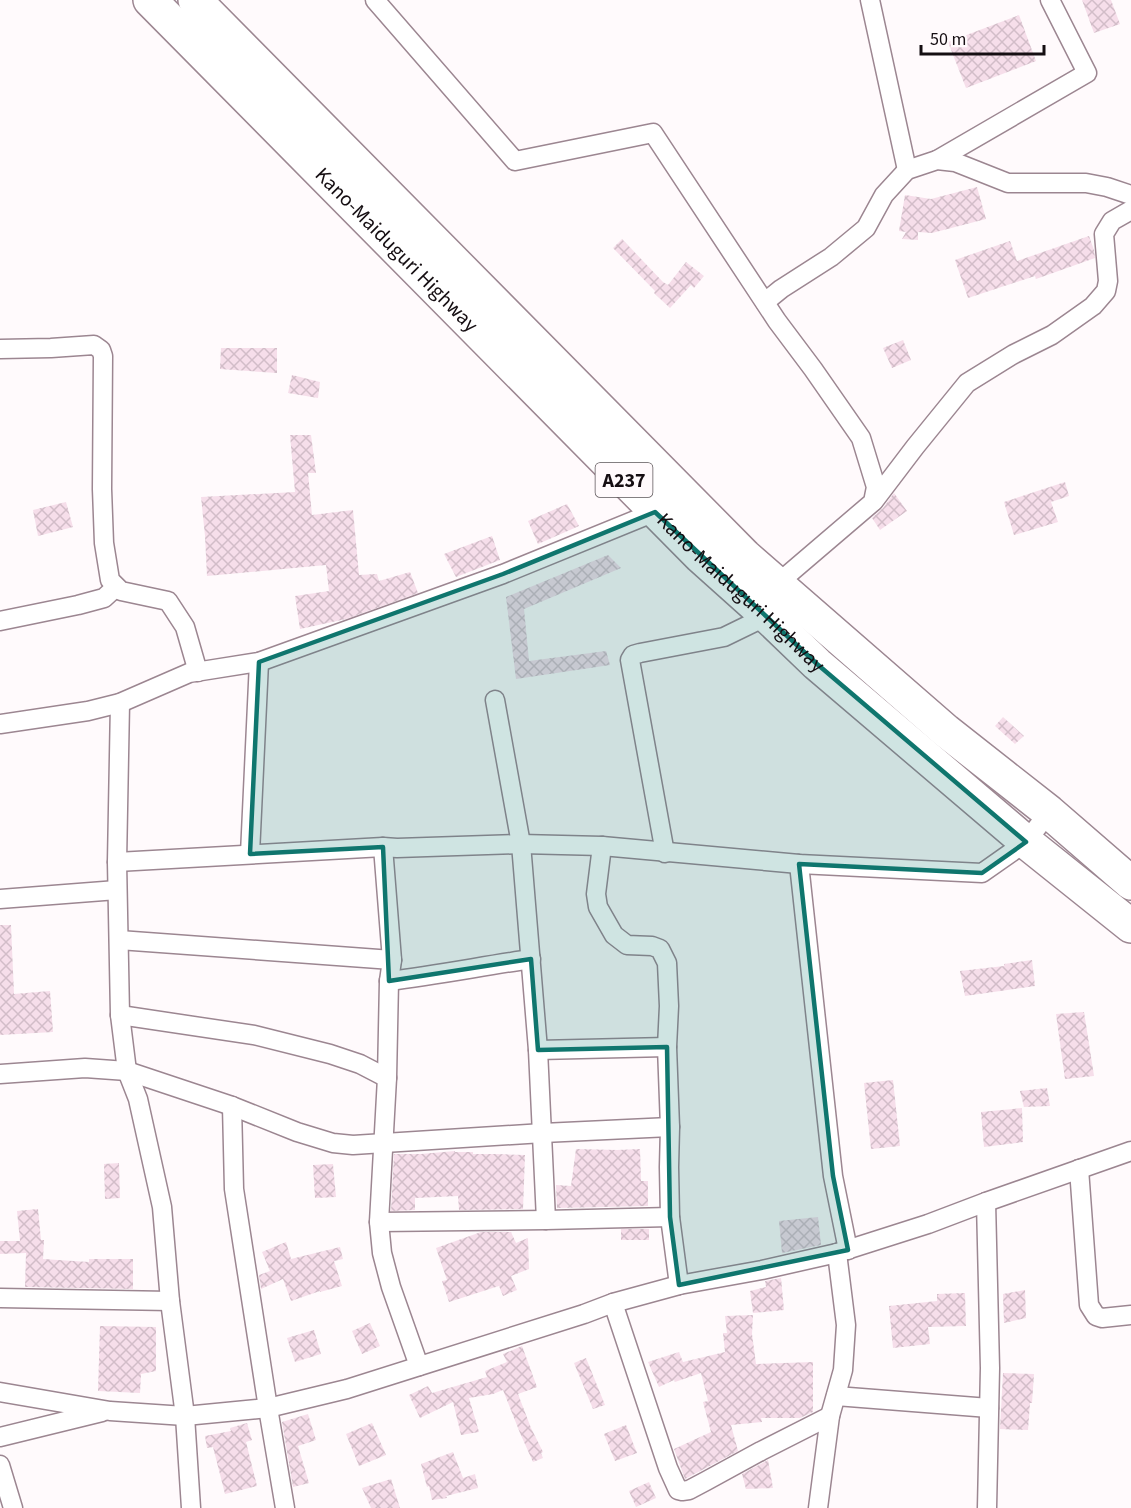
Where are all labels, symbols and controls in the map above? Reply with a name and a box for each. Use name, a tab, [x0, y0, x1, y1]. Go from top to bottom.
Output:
scale bar	[921, 18, 1044, 56]
text: 50 m	[930, 27, 966, 52]
street label: Kano-Maiduguri Highway	[308, 160, 485, 339]
road number: A237	[596, 463, 652, 497]
street label: Kano-Maiduguri Highway	[650, 506, 832, 680]

